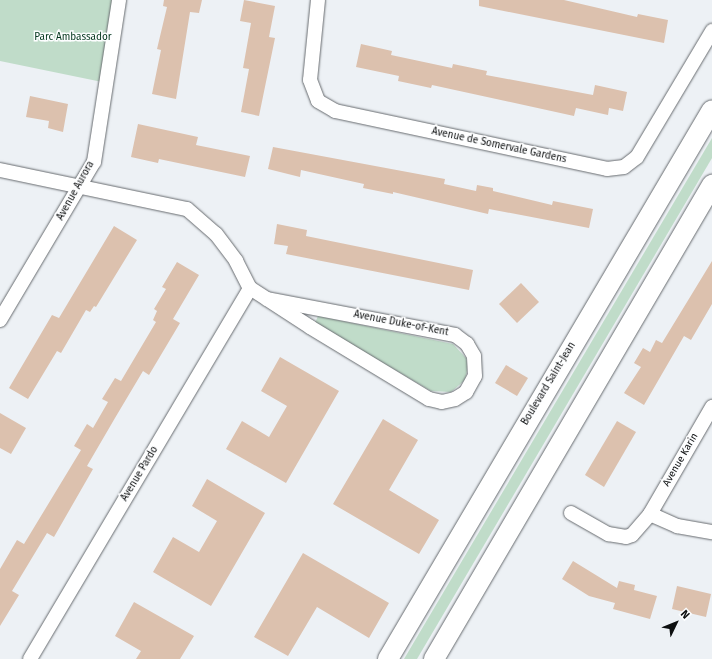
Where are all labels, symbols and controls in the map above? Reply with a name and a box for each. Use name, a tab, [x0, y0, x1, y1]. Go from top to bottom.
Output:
park label: Parc Ambassador	[34, 32, 112, 44]
street label: Avenue de Somervale Gardens	[431, 126, 567, 166]
street label: Avenue Aurora	[55, 159, 97, 223]
street label: Avenue Duke-of-Kent	[353, 309, 449, 339]
street label: Boulevard Saint-Jean	[519, 340, 579, 428]
street label: Avenue Karin	[661, 431, 701, 489]
street label: Avenue Pardo	[119, 444, 161, 504]
north arrow	[656, 603, 696, 643]
text: N	[678, 607, 692, 622]

